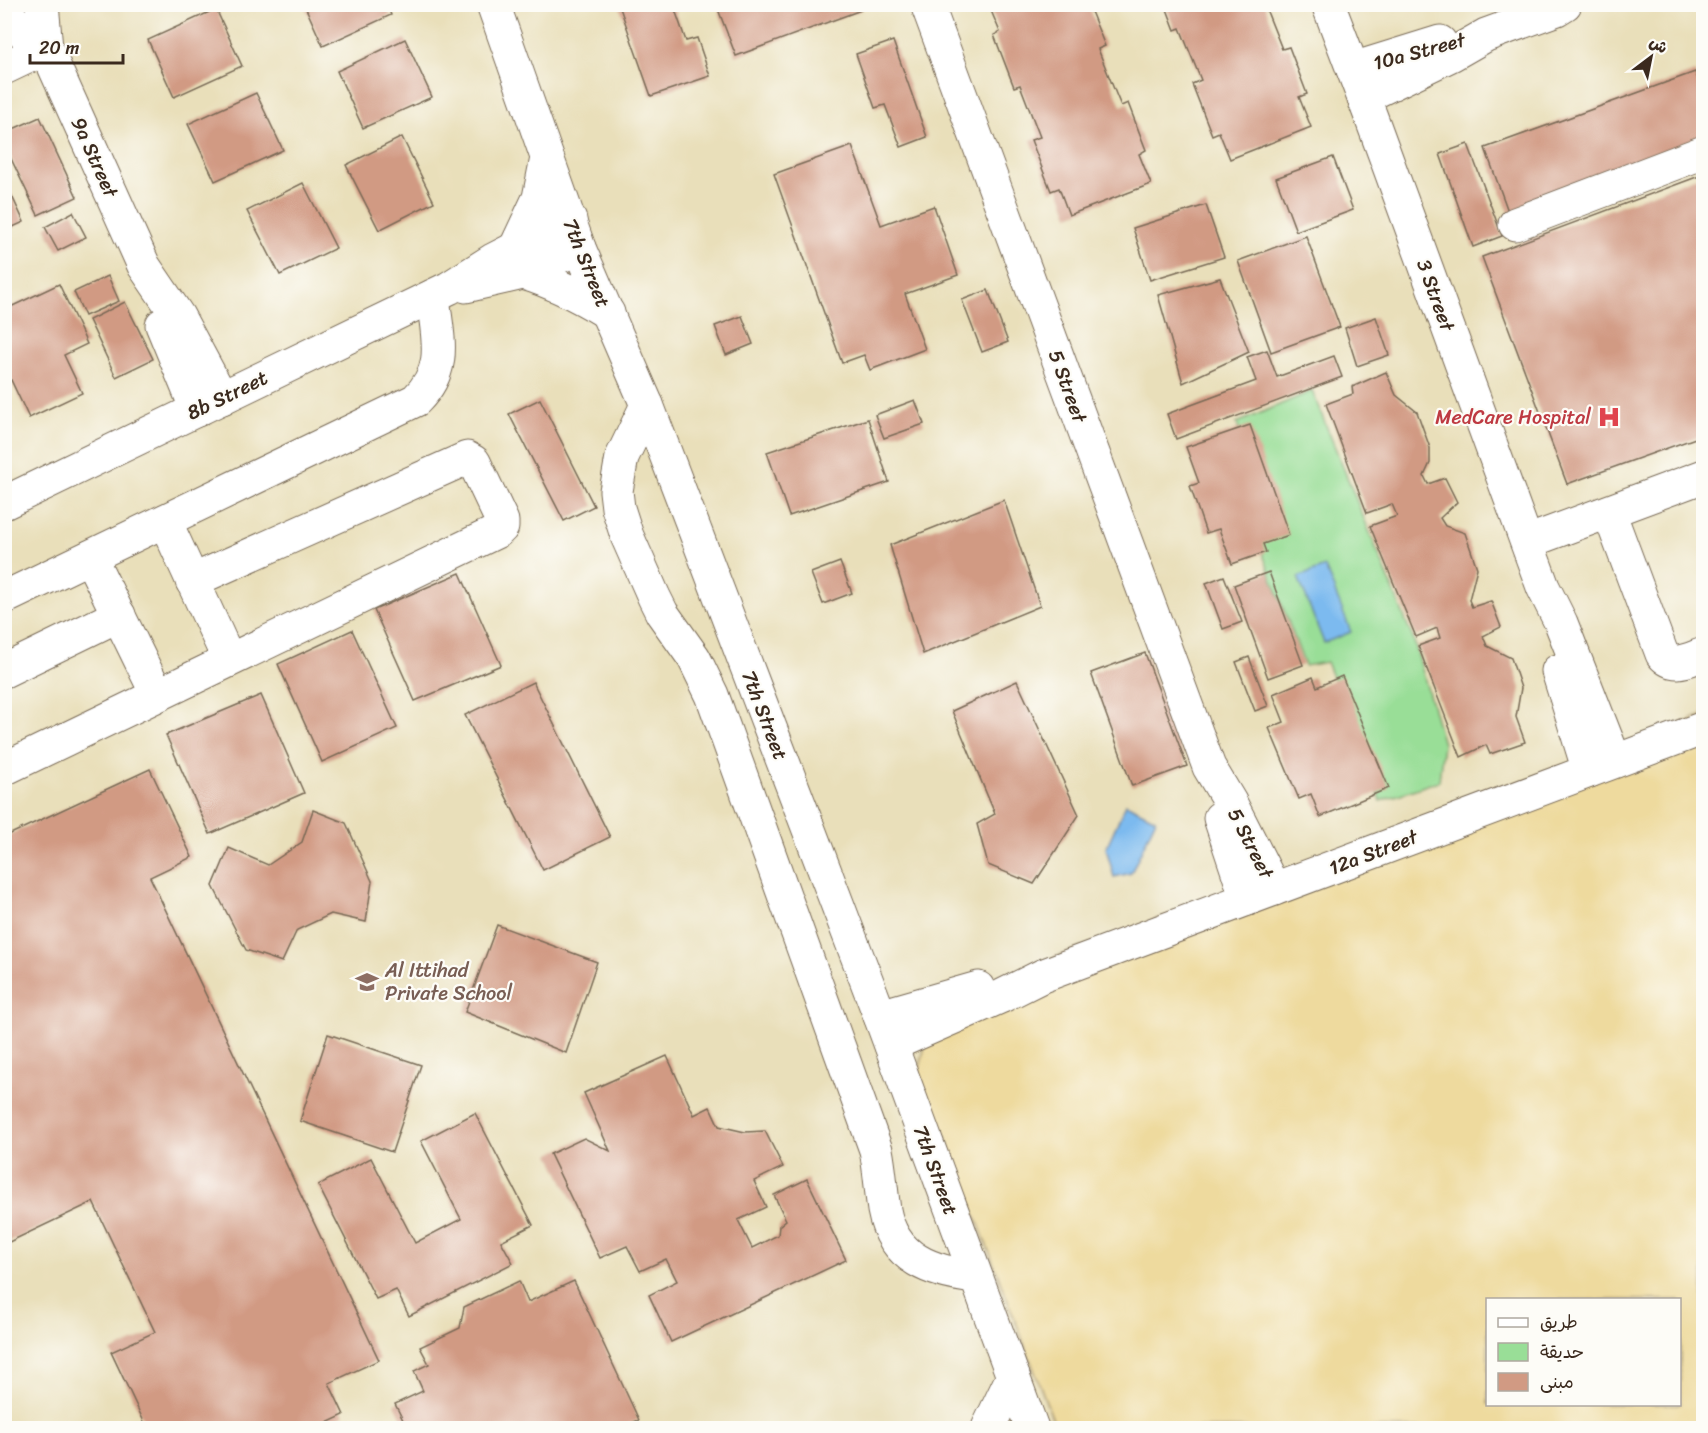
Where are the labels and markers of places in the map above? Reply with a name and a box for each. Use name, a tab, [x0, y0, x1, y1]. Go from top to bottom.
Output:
place label: MedCare Hospital	[1435, 400, 1591, 435]
hospital icon: MedCare Hospital	[1596, 404, 1622, 430]
place label: Al Ittihad Private School	[384, 953, 512, 1011]
school or university icon: Al Ittihad Private School	[354, 969, 380, 995]

